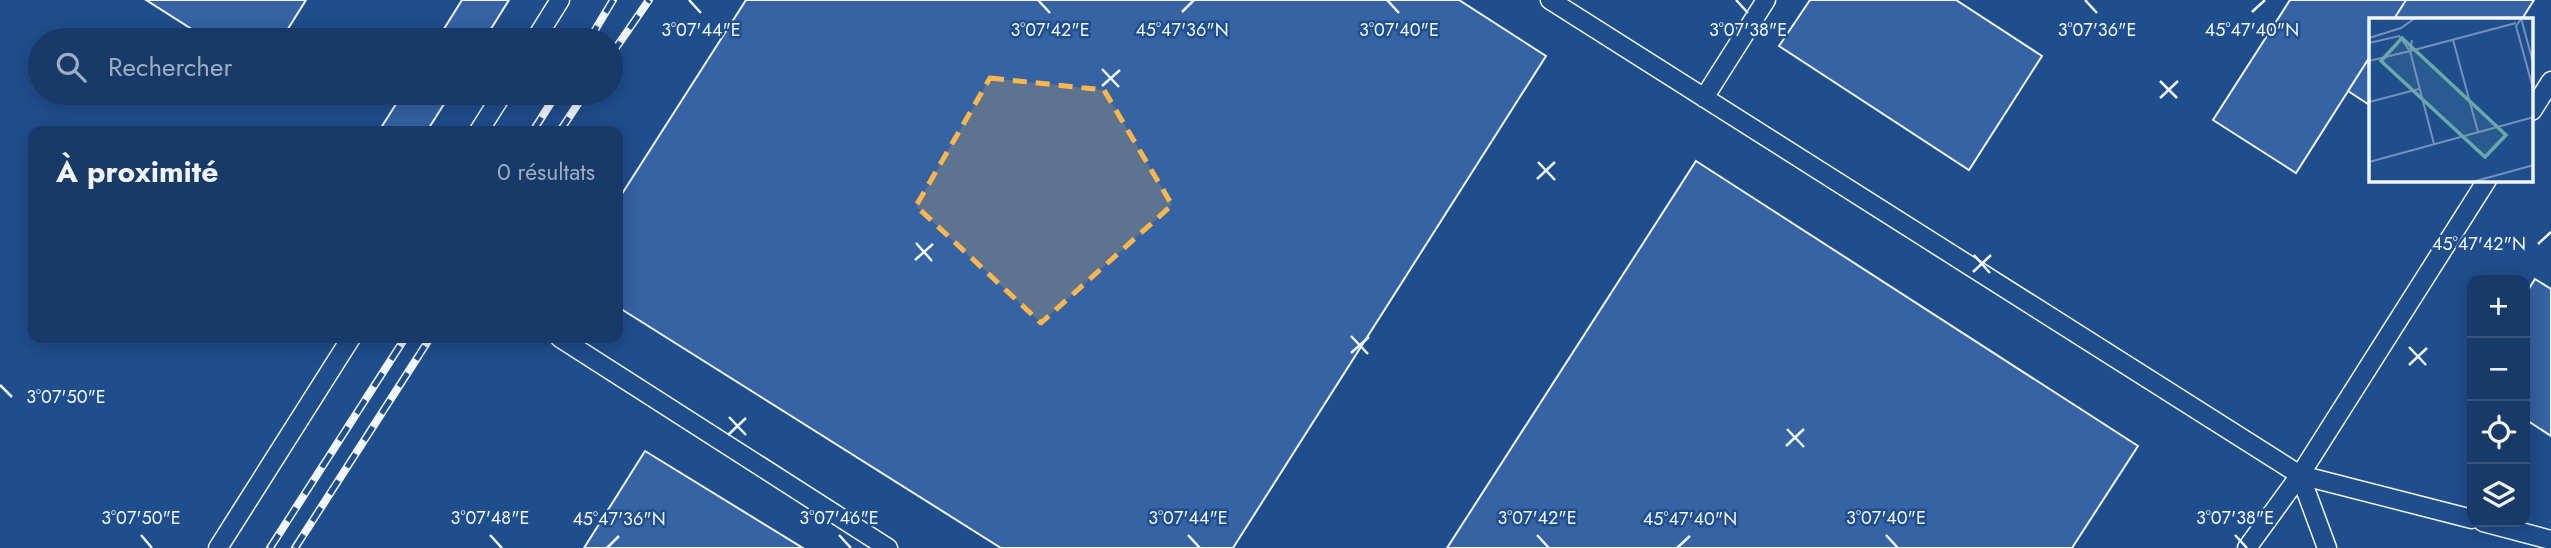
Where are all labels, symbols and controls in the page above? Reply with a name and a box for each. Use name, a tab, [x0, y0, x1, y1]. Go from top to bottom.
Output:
text: 3°07'44"E	[661, 17, 741, 43]
text: 3°07'42"E	[1010, 17, 1090, 43]
text: 45°47'36"N	[1135, 17, 1229, 43]
text: 3°07'40"E	[1359, 17, 1439, 43]
text: 3°07'38"E	[1709, 17, 1787, 43]
text: 3°07'36"E	[2058, 17, 2136, 43]
text: 45°47'40"N	[2205, 17, 2299, 43]
inset map	[2369, 18, 2534, 182]
search box	[28, 28, 623, 105]
icon: search	[52, 48, 90, 86]
text: Rechercher	[108, 48, 232, 86]
text: À proximité	[56, 150, 219, 193]
text: 0 résultats	[497, 155, 595, 189]
text: 45°47'42"N	[2432, 231, 2526, 257]
map controls	[2467, 275, 2530, 527]
button: +	[2467, 275, 2530, 338]
button: −	[2467, 338, 2530, 401]
text: 3°07'50"E	[26, 384, 106, 410]
button: locate	[2467, 401, 2530, 464]
button: layers	[2467, 464, 2530, 527]
text: 3°07'50"E	[101, 505, 181, 531]
text: 3°07'48"E	[451, 505, 529, 531]
text: 3°07'46"E	[799, 505, 879, 531]
text: 3°07'44"E	[1148, 505, 1228, 531]
text: 3°07'42"E	[1497, 505, 1577, 531]
text: 3°07'40"E	[1846, 505, 1926, 531]
text: 3°07'38"E	[2196, 505, 2274, 531]
text: 45°47'36"N	[572, 506, 666, 532]
text: 45°47'40"N	[1643, 506, 1737, 532]

